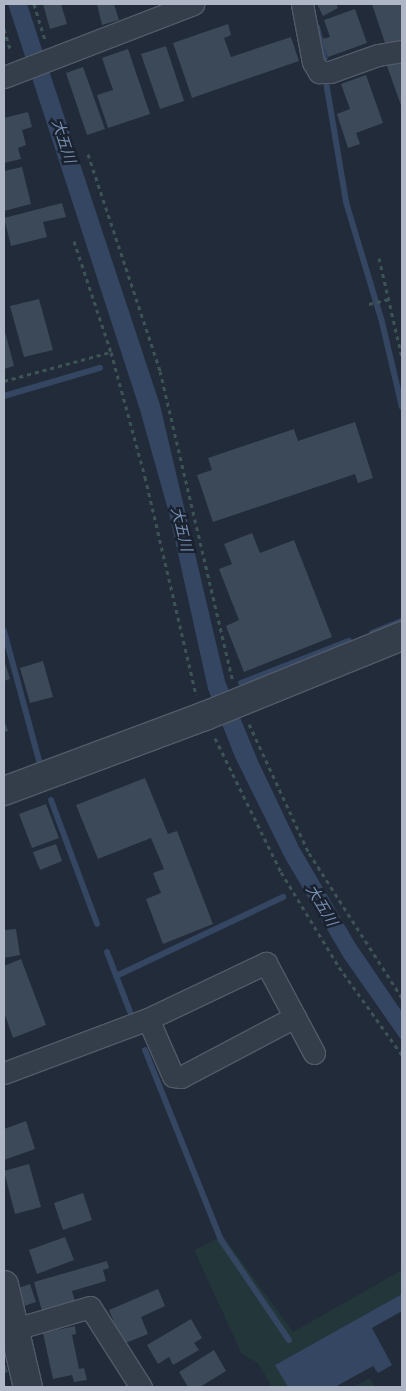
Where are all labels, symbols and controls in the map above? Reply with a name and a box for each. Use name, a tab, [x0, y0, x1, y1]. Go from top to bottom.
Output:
water label: 大五川	[48, 117, 80, 165]
water label: 大五川	[168, 505, 196, 553]
water label: 大五川	[303, 881, 341, 929]

